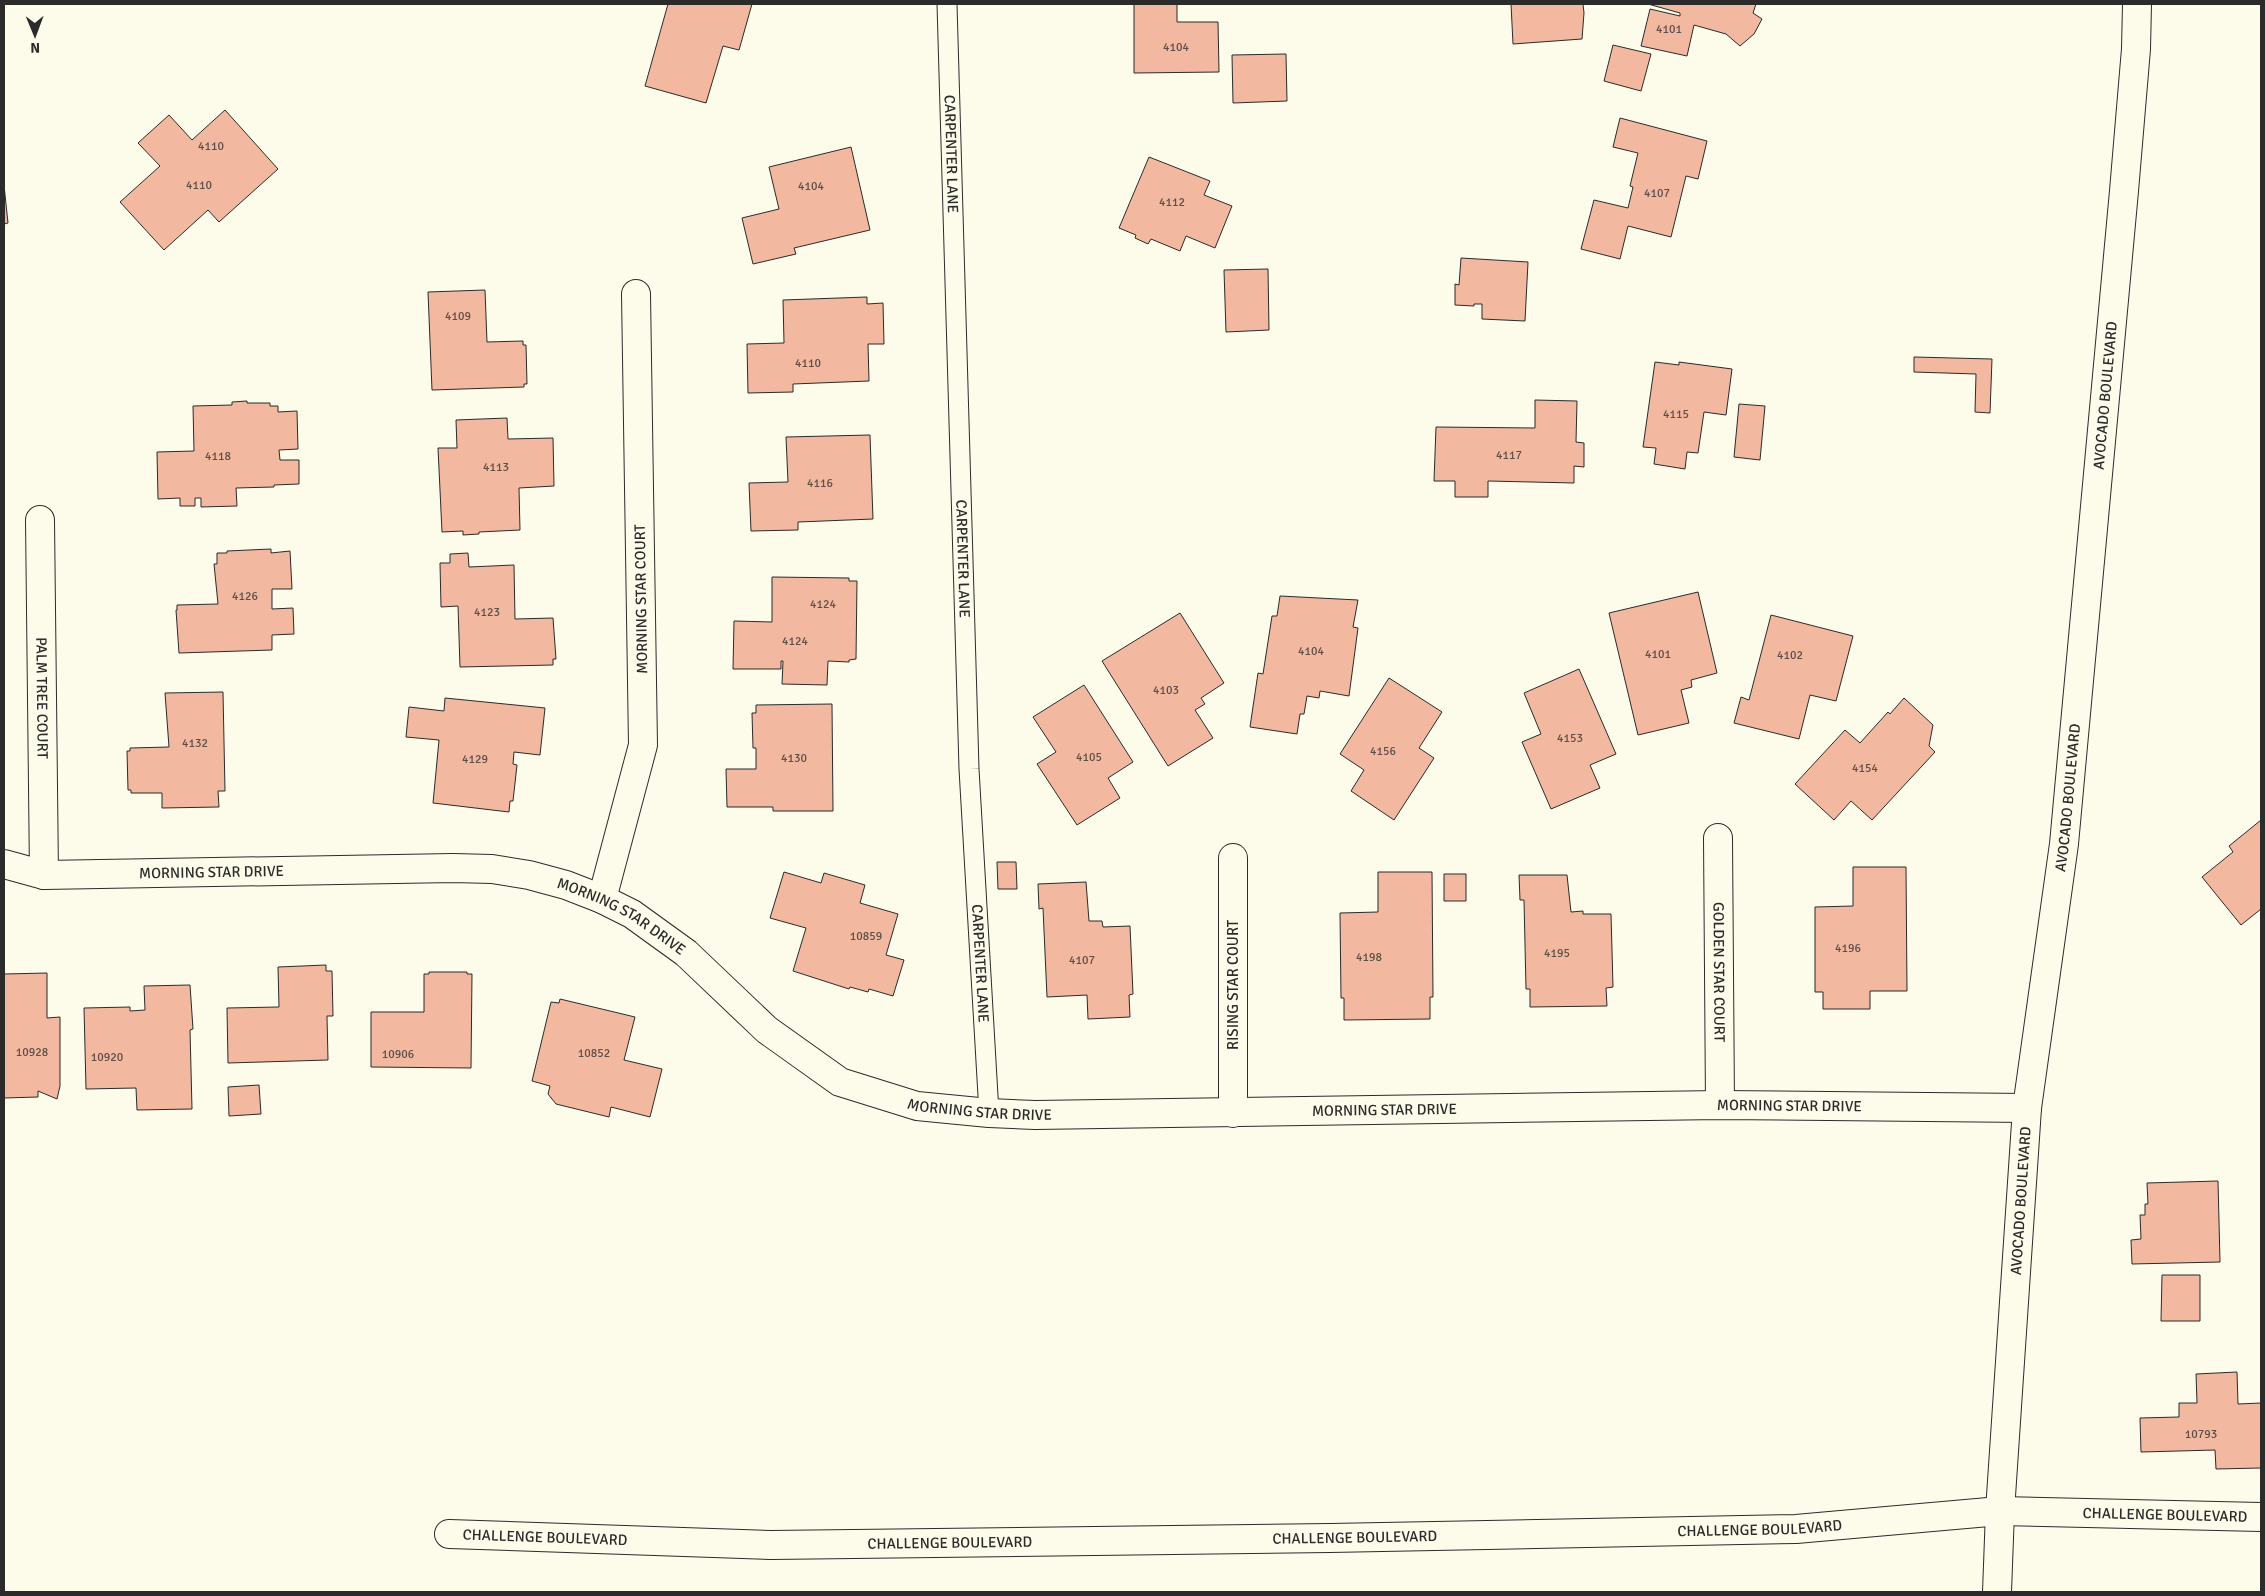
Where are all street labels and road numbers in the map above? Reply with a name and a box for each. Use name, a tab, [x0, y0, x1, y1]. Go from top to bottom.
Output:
street label: CARPENTER LANE	[941, 95, 962, 213]
street label: AVOCADO BOULEVARD	[2089, 321, 2121, 470]
street label: CARPENTER LANE	[952, 499, 974, 618]
street label: MORNING STAR COURT	[631, 523, 651, 674]
street label: PALM TREE COURT	[32, 637, 52, 760]
street label: AVOCADO BOULEVARD	[2051, 723, 2084, 873]
street label: MORNING STAR DRIVE	[139, 862, 284, 882]
street label: MORNING STAR DRIVE	[555, 874, 689, 959]
street label: GOLDEN STAR COURT	[1709, 902, 1729, 1043]
street label: CARPENTER LANE	[968, 904, 993, 1023]
street label: RISING STAR COURT	[1224, 919, 1242, 1050]
street label: MORNING STAR DRIVE	[905, 1095, 1052, 1124]
street label: MORNING STAR DRIVE	[1717, 1096, 1862, 1115]
street label: MORNING STAR DRIVE	[1312, 1100, 1457, 1120]
street label: AVOCADO BOULEVARD	[2007, 1126, 2035, 1276]
street label: CHALLENGE BOULEVARD	[2082, 1504, 2248, 1526]
street label: CHALLENGE BOULEVARD	[1677, 1516, 1843, 1540]
street label: CHALLENGE BOULEVARD	[462, 1525, 628, 1549]
street label: CHALLENGE BOULEVARD	[1272, 1527, 1437, 1548]
street label: CHALLENGE BOULEVARD	[867, 1533, 1032, 1553]

